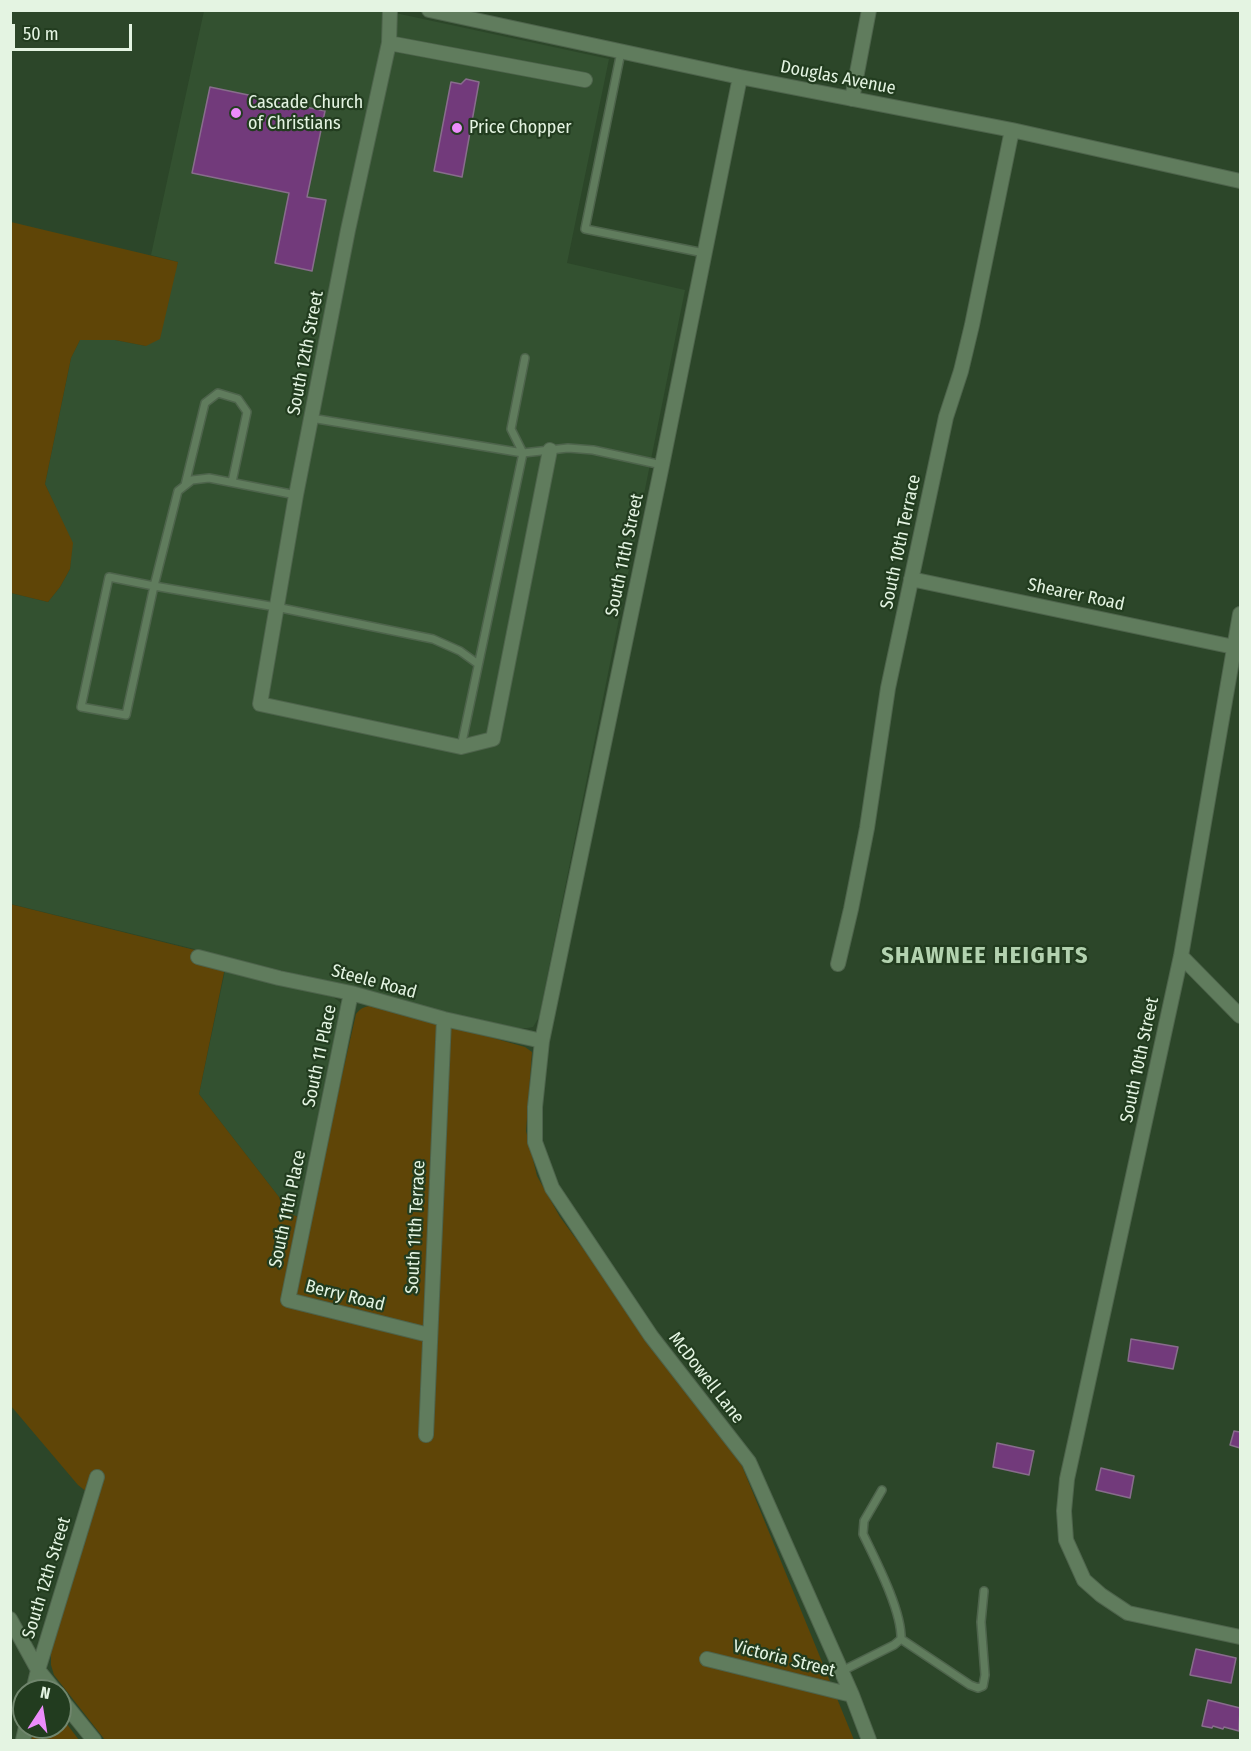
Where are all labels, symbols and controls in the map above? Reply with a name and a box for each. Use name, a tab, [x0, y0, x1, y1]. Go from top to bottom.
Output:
scale bar	[15, 12, 135, 50]
text: 50 m	[23, 23, 59, 45]
street label: Douglas Avenue	[778, 56, 898, 100]
place label: Cascade Church of Christians	[248, 92, 363, 134]
marker: Cascade Church of Christians	[229, 106, 243, 120]
place label: Price Chopper	[469, 117, 572, 139]
marker: Price Chopper	[450, 121, 464, 135]
street label: South 12th Street	[283, 289, 329, 417]
street label: South 10th Terrace	[876, 473, 926, 611]
street label: South 11th Street	[601, 492, 649, 618]
street label: Shearer Road	[1026, 574, 1126, 616]
district label: SHAWNEE HEIGHTS	[881, 942, 1089, 970]
street label: Steele Road	[329, 960, 419, 1004]
street label: South 10th Street	[1116, 995, 1164, 1125]
street label: South 11 Place	[299, 1003, 341, 1109]
street label: South 11th Place	[265, 1148, 311, 1270]
street label: South 11th Terrace	[402, 1159, 430, 1295]
street label: Berry Road	[303, 1276, 387, 1316]
street label: McDowell Lane	[664, 1328, 748, 1428]
street label: South 12th Street	[18, 1514, 76, 1642]
street label: Victoria Street	[731, 1636, 837, 1682]
north arrow	[12, 1679, 72, 1739]
text: N	[39, 1683, 52, 1703]

